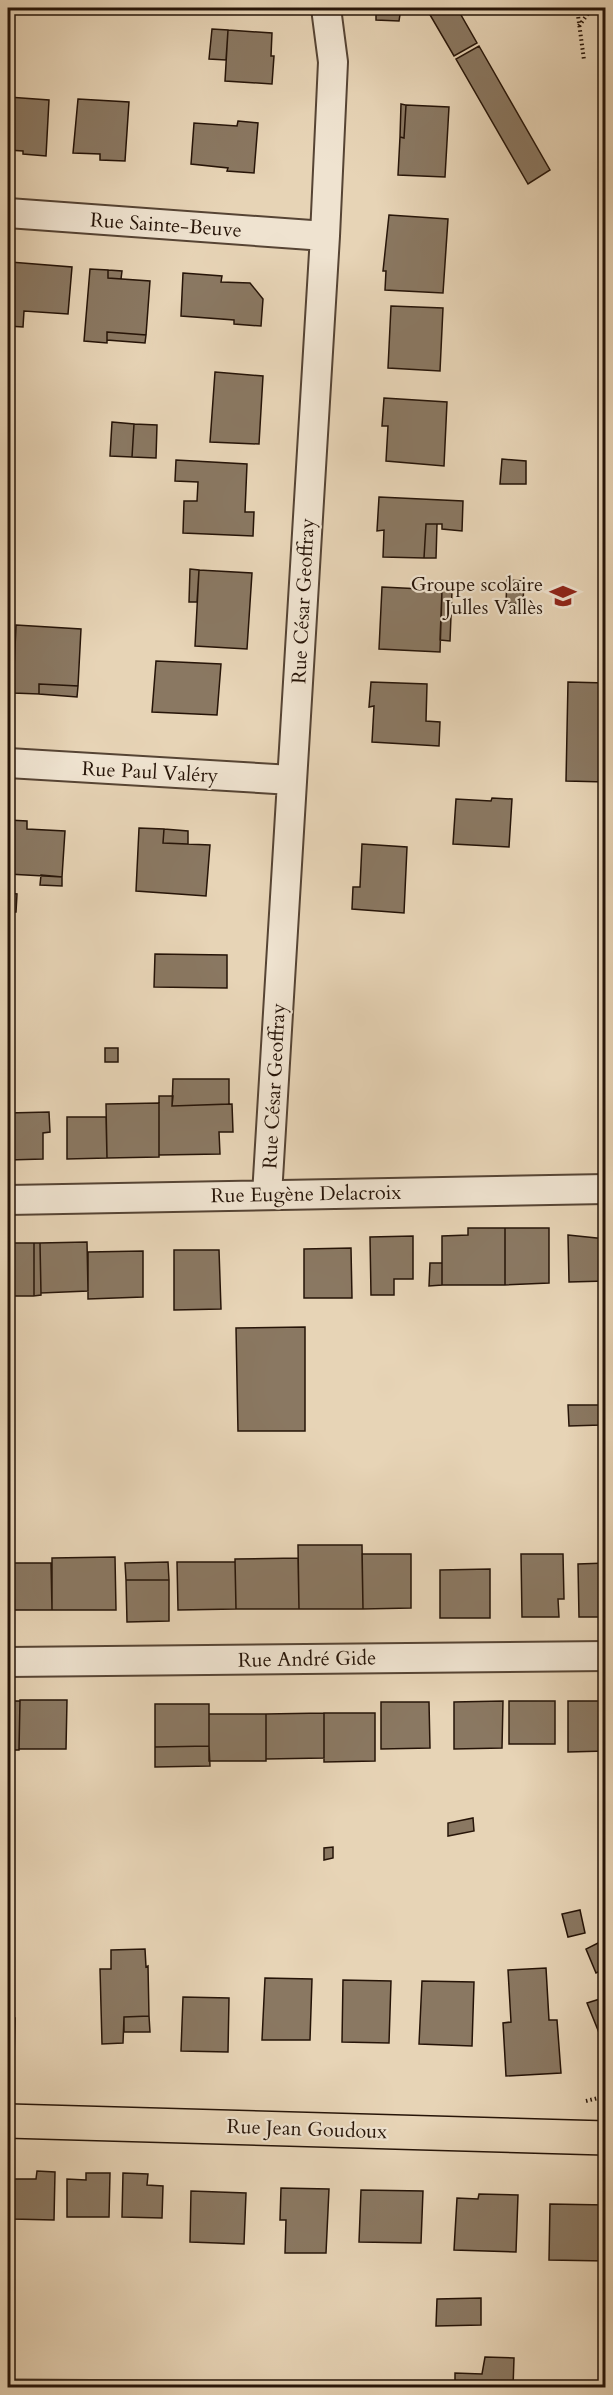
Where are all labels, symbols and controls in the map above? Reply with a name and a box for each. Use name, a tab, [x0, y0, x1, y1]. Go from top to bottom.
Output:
street label: Rue Sainte-Beuve	[89, 206, 243, 244]
street label: Rue César Geoffray	[285, 517, 321, 685]
place label: Groupe scolaire Julles Vallès	[411, 571, 543, 621]
school or university icon: Groupe scolaire Julles Vallès	[548, 581, 578, 611]
street label: Rue Paul Valéry	[81, 755, 219, 789]
street label: Rue César Geoffray	[256, 1002, 292, 1170]
street label: Rue Eugène Delacroix	[210, 1179, 402, 1209]
street label: Rue André Gide	[238, 1644, 376, 1674]
street label: Rue Jean Goudoux	[226, 2113, 388, 2145]

